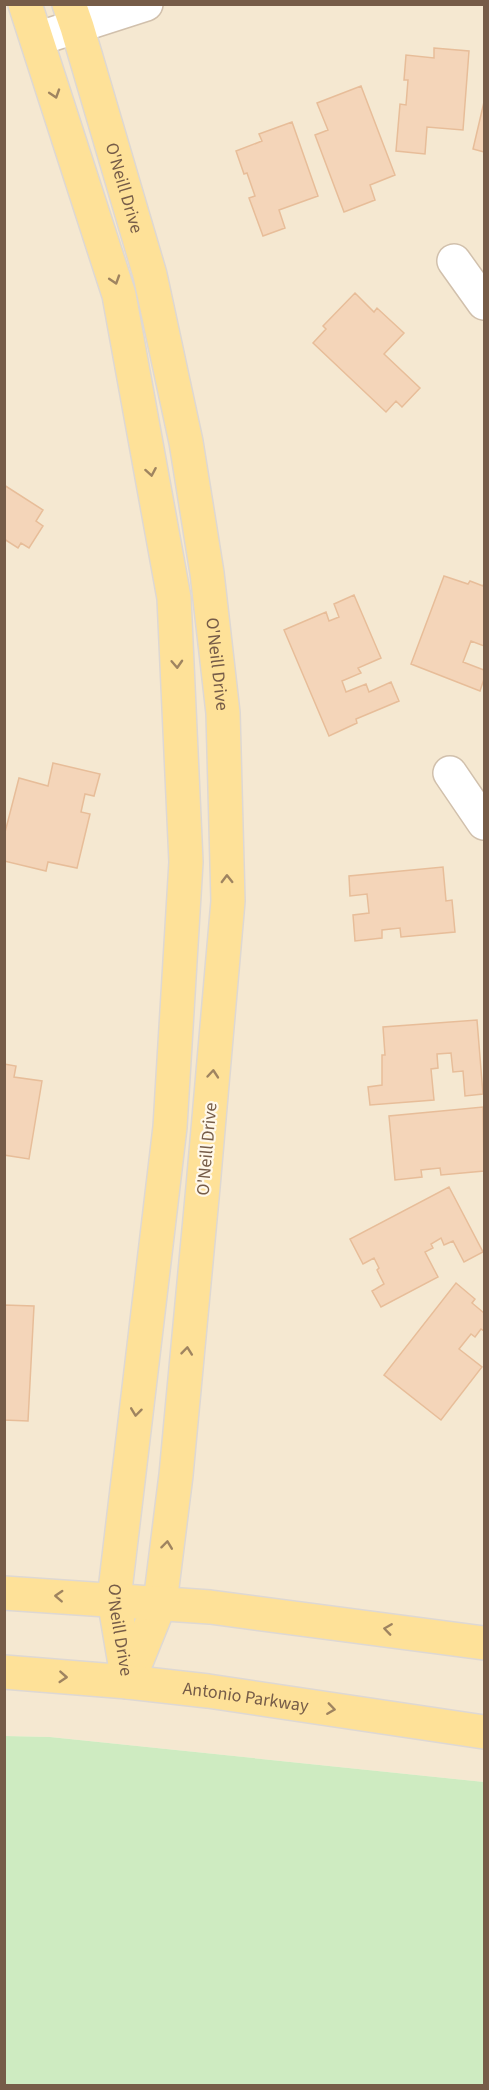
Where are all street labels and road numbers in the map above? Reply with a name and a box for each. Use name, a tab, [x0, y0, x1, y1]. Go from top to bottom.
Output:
street label: O'Neill Drive	[99, 140, 150, 236]
street label: O'Neill Drive	[200, 616, 235, 712]
street label: O'Neill Drive	[190, 1101, 224, 1197]
street label: O'Neill Drive	[101, 1582, 139, 1678]
street label: Antonio Parkway	[181, 1676, 311, 1718]

